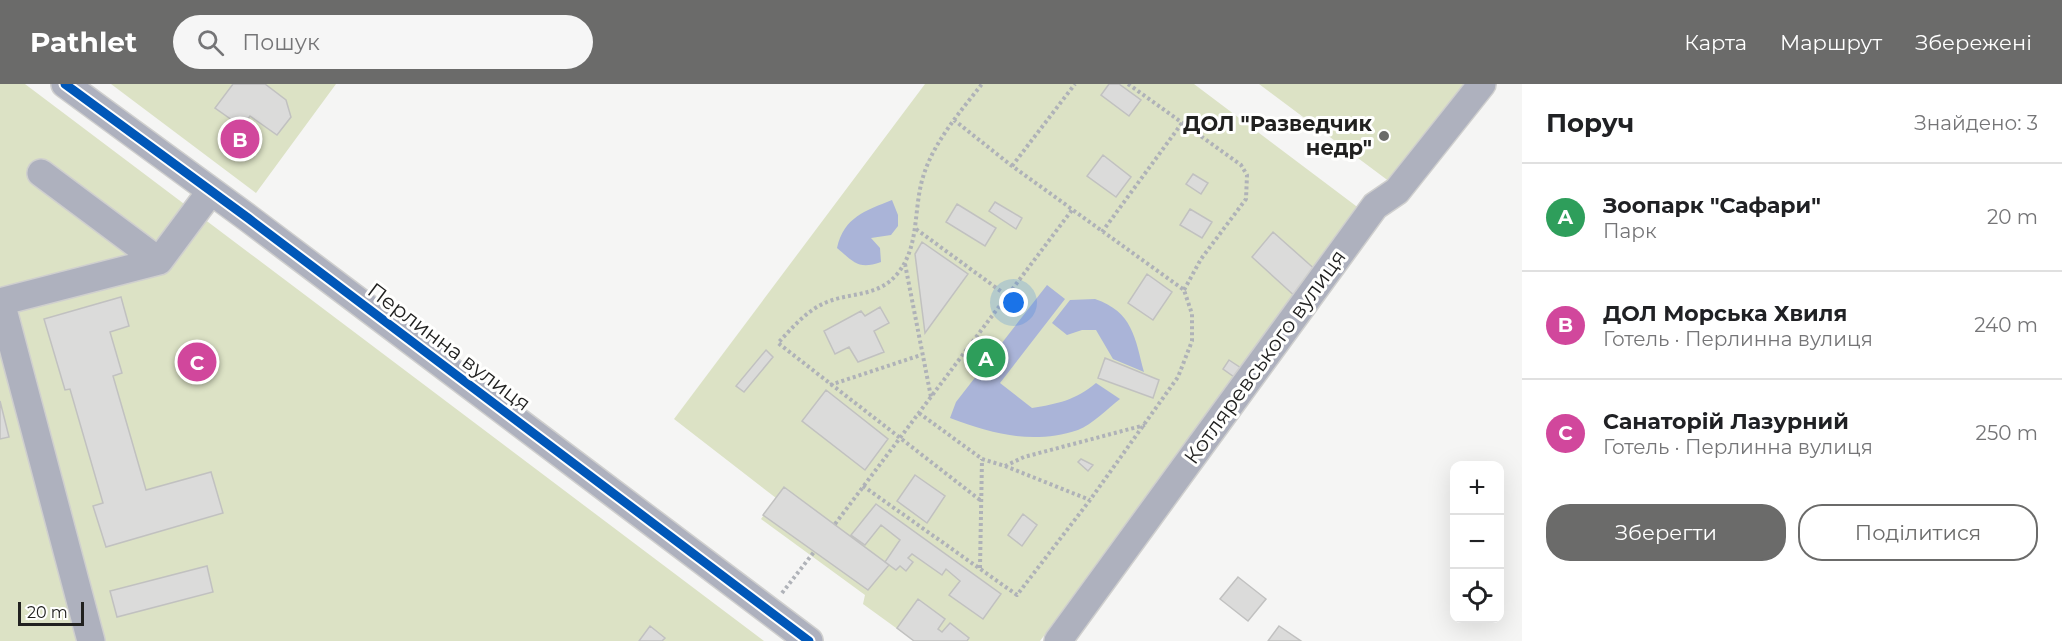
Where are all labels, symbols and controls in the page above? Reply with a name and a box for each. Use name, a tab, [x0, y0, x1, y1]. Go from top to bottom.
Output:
search box	[173, 15, 593, 69]
text: Pathlet	[30, 25, 137, 59]
icon: search	[194, 26, 227, 59]
text: Пошук	[242, 29, 320, 56]
text: Карта	[1684, 30, 1747, 55]
text: Маршрут	[1780, 30, 1882, 55]
text: Збережені	[1915, 30, 2032, 55]
text: Поруч	[1546, 107, 1634, 139]
place label: ДОЛ "Разведчик недр"	[1183, 111, 1373, 160]
text: Знайдено: 3	[1914, 111, 2038, 135]
pin: B	[220, 116, 260, 162]
marker: ДОЛ "Разведчик недр"	[1377, 129, 1391, 143]
text: Зоопарк "Сафари"	[1603, 192, 1821, 219]
text: A	[1558, 205, 1573, 229]
text: 20 m	[1987, 205, 2038, 229]
text: Парк	[1603, 219, 1657, 243]
street label: Котляревського вулиця	[1179, 245, 1351, 469]
street label: Перлинна вулиця	[363, 277, 536, 416]
your location	[999, 288, 1028, 317]
text: ДОЛ Морська Хвиля	[1603, 300, 1847, 327]
text: B	[1558, 313, 1573, 337]
text: 240 m	[1974, 313, 2038, 337]
text: Готель · Перлинна вулиця	[1603, 327, 1873, 351]
pin: A	[966, 336, 1006, 380]
pin: C	[178, 340, 216, 384]
text: Санаторій Лазурний	[1603, 408, 1849, 435]
text: C	[1558, 421, 1573, 445]
text: 250 m	[1976, 421, 2038, 445]
text: Готель · Перлинна вулиця	[1603, 435, 1873, 459]
map controls	[1450, 461, 1504, 623]
button: +	[1450, 461, 1504, 515]
button: Зберегти	[1546, 504, 1786, 561]
button: Поділитися	[1798, 504, 2038, 561]
button: −	[1450, 515, 1504, 569]
button: locate	[1450, 569, 1504, 623]
scale bar	[18, 599, 84, 626]
text: 20 m	[27, 603, 68, 622]

